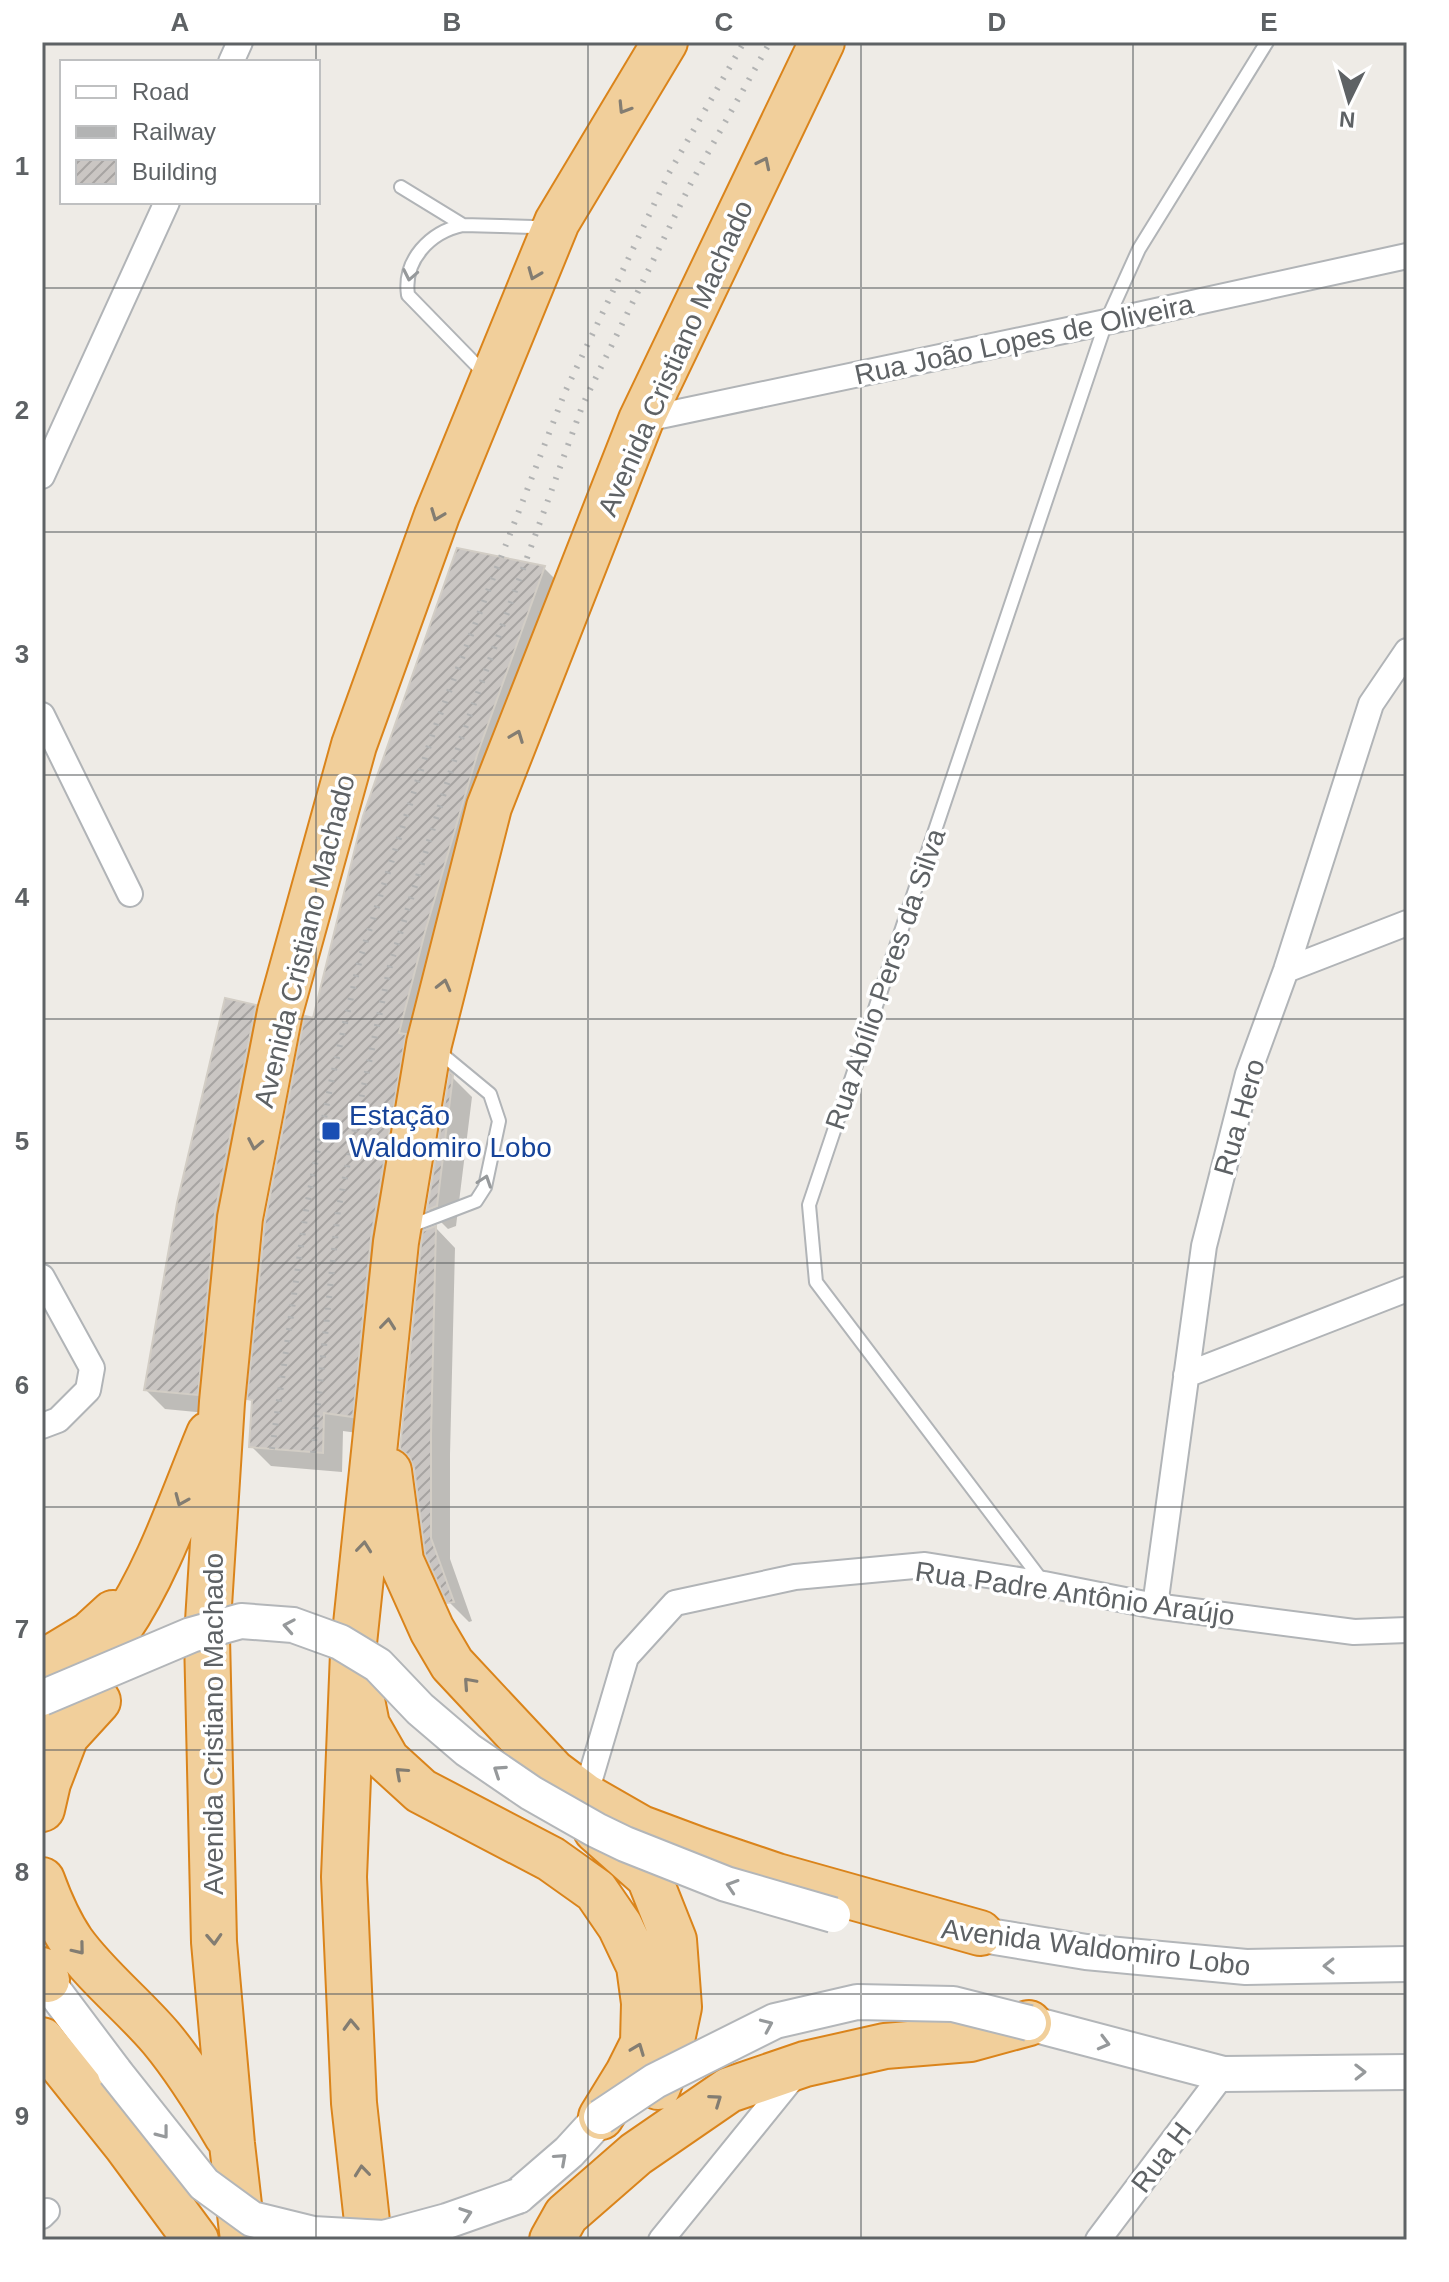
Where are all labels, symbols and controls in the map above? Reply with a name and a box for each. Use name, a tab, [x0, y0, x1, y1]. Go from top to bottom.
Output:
text: A	[171, 7, 190, 37]
text: B	[443, 7, 461, 37]
text: C	[715, 7, 734, 37]
text: D	[988, 7, 1006, 37]
text: E	[1260, 7, 1278, 37]
legend	[60, 60, 320, 204]
north arrow	[1309, 60, 1389, 140]
text: Road	[132, 78, 189, 105]
one-way arrow	[619, 99, 634, 114]
text: N	[1338, 106, 1356, 133]
text: Railway	[132, 118, 216, 145]
text: 1	[15, 151, 29, 181]
one-way arrow	[754, 157, 770, 172]
text: Building	[132, 158, 217, 185]
street label: Avenida Cristiano Machado	[592, 196, 759, 521]
one-way arrow	[527, 266, 544, 280]
one-way arrow	[402, 267, 419, 281]
street label: Rua João Lopes de Oliveira	[852, 288, 1197, 391]
text: 2	[15, 395, 29, 425]
one-way arrow	[430, 507, 447, 521]
text: 3	[15, 639, 29, 669]
one-way arrow	[507, 730, 524, 744]
street label: Avenida Cristiano Machado	[248, 771, 361, 1111]
street label: Rua Abílio Peres da Silva	[819, 824, 952, 1134]
text: 4	[15, 882, 30, 912]
one-way arrow	[435, 979, 452, 992]
street label: Rua Hero	[1208, 1055, 1271, 1179]
place label: Estação Waldomiro Lobo	[349, 1100, 552, 1163]
marker: Estação Waldomiro Lobo	[320, 1120, 342, 1142]
text: 5	[15, 1126, 29, 1156]
one-way arrow	[247, 1137, 264, 1150]
one-way arrow	[475, 1175, 491, 1189]
one-way arrow	[379, 1317, 396, 1330]
text: 6	[15, 1370, 29, 1400]
one-way arrow	[175, 1492, 191, 1506]
one-way arrow	[356, 1541, 373, 1554]
street label: Avenida Cristiano Machado	[198, 1553, 229, 1895]
street label: Rua Padre Antônio Araújo	[913, 1556, 1237, 1631]
text: 7	[15, 1614, 29, 1644]
one-way arrow	[282, 1619, 296, 1636]
one-way arrow	[464, 1678, 479, 1693]
one-way arrow	[494, 1766, 508, 1781]
one-way arrow	[396, 1768, 410, 1782]
text: 8	[15, 1857, 29, 1887]
one-way arrow	[725, 1879, 739, 1895]
street label: Avenida Waldomiro Lobo	[940, 1913, 1252, 1982]
one-way arrow	[205, 1933, 222, 1946]
one-way arrow	[69, 1939, 84, 1954]
one-way arrow	[1322, 1957, 1335, 1975]
one-way arrow	[343, 2018, 360, 2031]
one-way arrow	[759, 2019, 773, 2035]
one-way arrow	[1097, 2033, 1110, 2050]
one-way arrow	[628, 2043, 645, 2057]
one-way arrow	[1354, 2064, 1367, 2081]
one-way arrow	[707, 2094, 721, 2109]
text: 9	[15, 2101, 29, 2131]
street label: Rua H	[1125, 2116, 1198, 2198]
one-way arrow	[154, 2124, 168, 2139]
one-way arrow	[552, 2154, 567, 2168]
one-way arrow	[353, 2165, 370, 2178]
one-way arrow	[458, 2208, 472, 2224]

